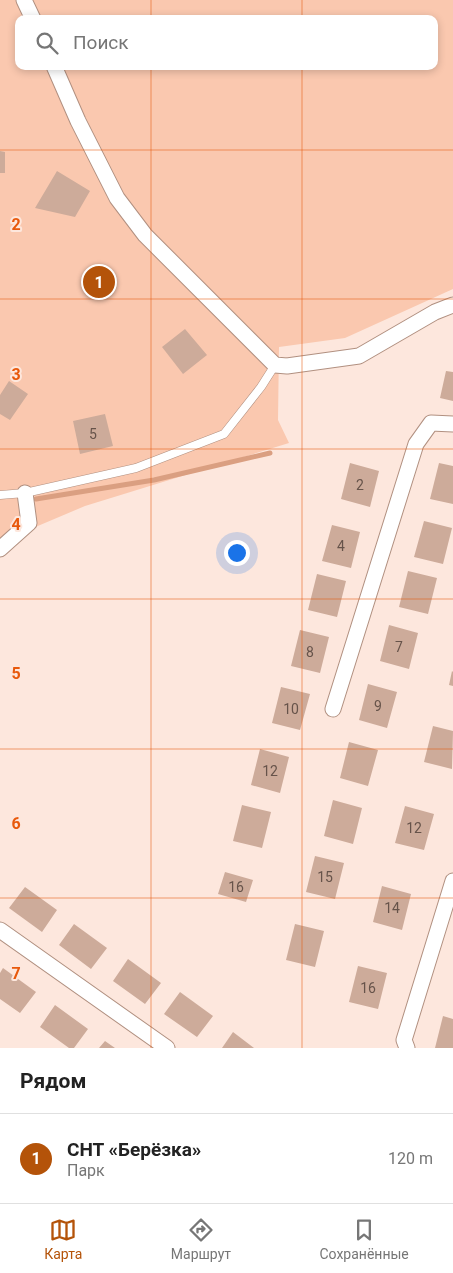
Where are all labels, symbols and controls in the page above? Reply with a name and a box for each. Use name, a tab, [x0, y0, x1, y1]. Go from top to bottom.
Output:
search box	[15, 15, 438, 70]
icon: search	[33, 29, 61, 57]
text: Поиск	[73, 31, 129, 54]
text: 2	[11, 215, 21, 234]
pin: 1	[83, 263, 115, 301]
text: 3	[11, 365, 21, 384]
house number: 5	[89, 426, 97, 442]
house number: 2	[356, 477, 364, 493]
text: 4	[11, 515, 21, 534]
house number: 4	[337, 538, 345, 554]
your location	[224, 540, 250, 566]
house number: 7	[395, 639, 403, 655]
house number: 8	[306, 644, 314, 660]
text: 5	[11, 664, 21, 683]
house number: 9	[374, 698, 382, 714]
house number: 10	[283, 701, 299, 717]
house number: 12	[262, 763, 278, 779]
text: 6	[11, 814, 21, 833]
house number: 12	[406, 820, 422, 836]
house number: 15	[317, 869, 333, 885]
house number: 16	[228, 879, 244, 895]
house number: 14	[384, 900, 400, 916]
text: 7	[11, 964, 21, 983]
house number: 16	[360, 980, 376, 996]
text: Рядом	[20, 1069, 86, 1093]
text: СНТ «Берёзка»	[67, 1138, 201, 1161]
text: 1	[31, 1149, 41, 1168]
text: 120 m	[388, 1149, 433, 1168]
text: Парк	[67, 1161, 105, 1180]
tab: Карта	[44, 1216, 82, 1262]
tab: Маршрут	[171, 1216, 231, 1262]
tab: Сохранённые	[319, 1216, 409, 1262]

